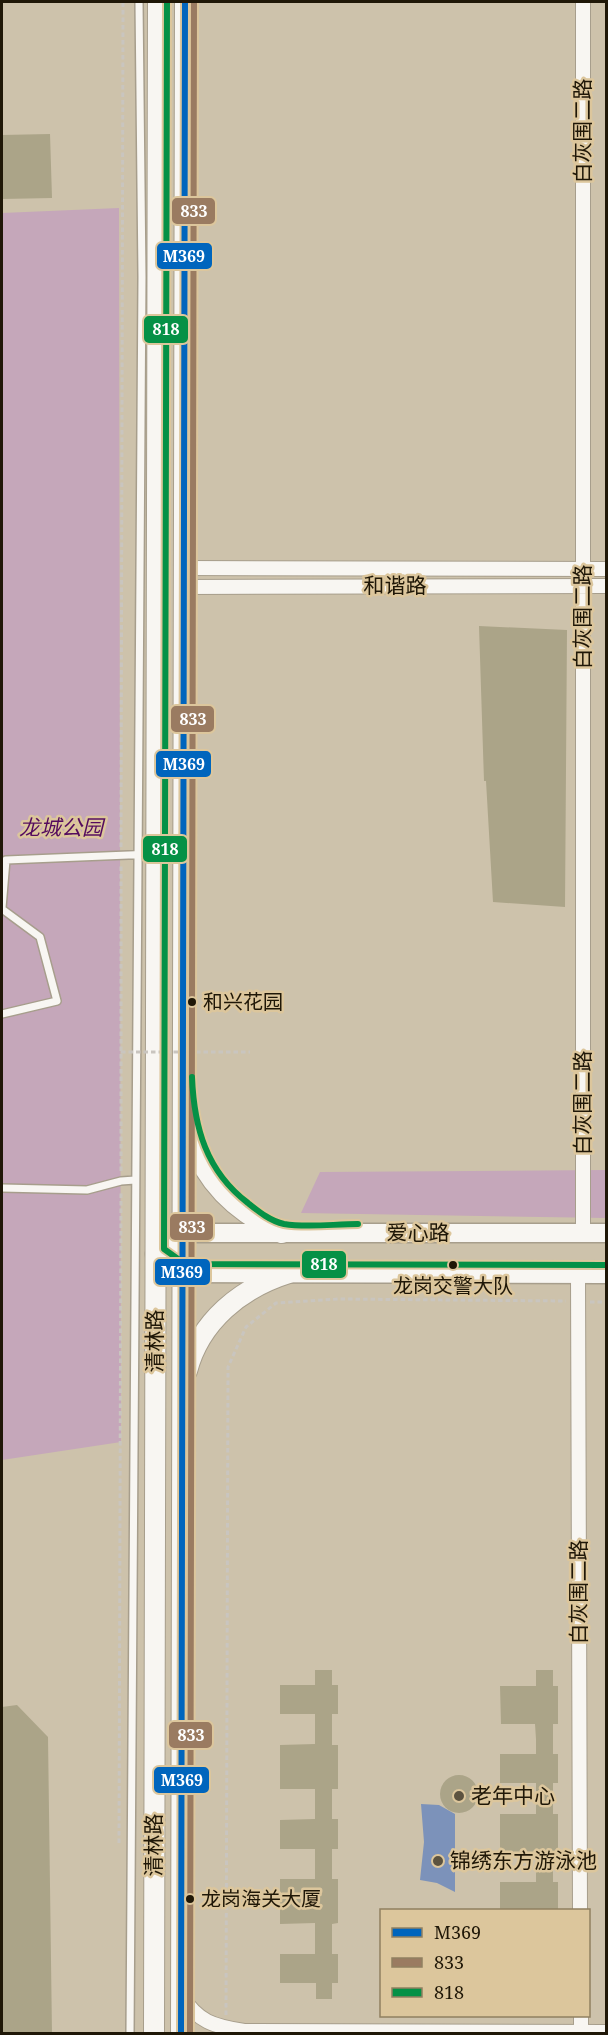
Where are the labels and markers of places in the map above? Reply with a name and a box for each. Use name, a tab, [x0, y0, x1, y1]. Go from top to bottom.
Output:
place label: 和兴花园	[203, 988, 283, 1015]
marker: 和兴花园	[186, 996, 198, 1008]
marker: 龙岗交警大队	[447, 1259, 459, 1271]
place label: 龙岗交警大队	[393, 1272, 513, 1299]
place label: 老年中心	[471, 1781, 555, 1809]
marker: 老年中心	[452, 1789, 466, 1803]
place label: 锦绣东方游泳池	[450, 1846, 597, 1874]
marker: 锦绣东方游泳池	[431, 1854, 445, 1868]
place label: 龙岗海关大厦	[201, 1885, 321, 1912]
marker: 龙岗海关大厦	[184, 1893, 196, 1905]

